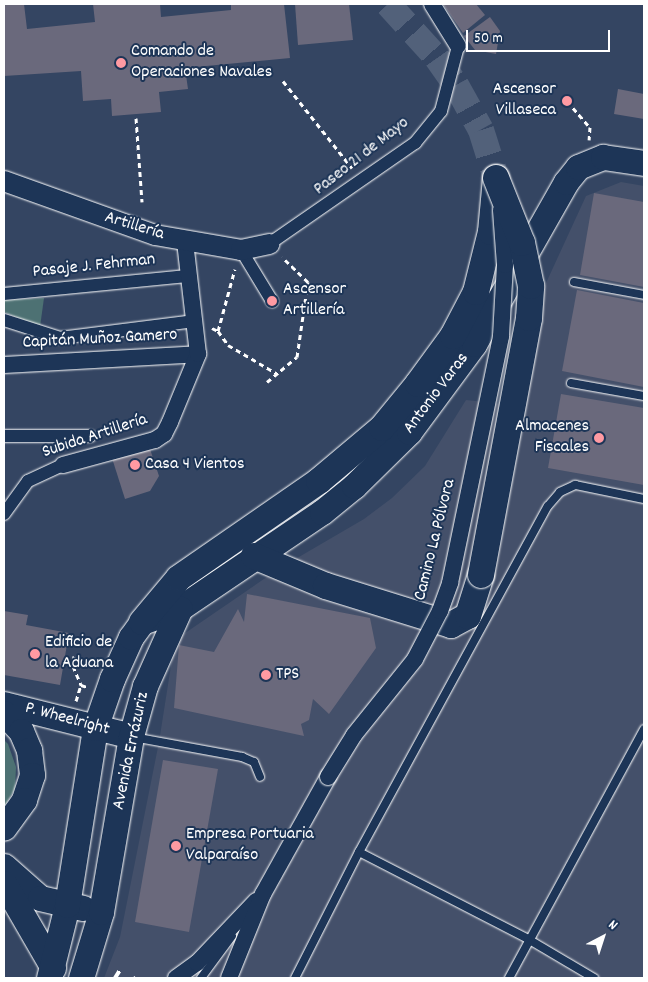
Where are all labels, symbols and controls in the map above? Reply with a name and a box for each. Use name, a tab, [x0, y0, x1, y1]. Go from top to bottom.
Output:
scale bar	[468, 20, 612, 52]
text: 50 m	[474, 28, 503, 50]
place label: Comando de Operaciones Navales	[131, 42, 272, 84]
marker: Comando de Operaciones Navales	[115, 57, 127, 69]
place label: Ascensor Villaseca	[493, 80, 556, 122]
marker: Ascensor Villaseca	[560, 94, 574, 108]
street label: Paseo 21 de Mayo	[310, 113, 414, 201]
street label: Artillería	[102, 208, 166, 246]
street label: Pasaje J. Fehrman	[32, 250, 156, 284]
place label: Ascensor Artillería	[283, 280, 346, 322]
marker: Ascensor Artillería	[265, 294, 279, 308]
street label: Capitán Muñoz Gamero	[22, 325, 178, 355]
street label: Antonio Varas	[399, 349, 475, 439]
street label: Subida Artillería	[40, 410, 150, 464]
place label: Almacenes Fiscales	[515, 417, 589, 459]
marker: Almacenes Fiscales	[593, 432, 605, 444]
place label: Casa 4 Vientos	[145, 454, 244, 476]
marker: Casa 4 Vientos	[129, 459, 141, 471]
street label: Camino La Pólvora	[410, 477, 462, 603]
place label: Edificio de la Aduana	[45, 633, 113, 676]
marker: Edificio de la Aduana	[29, 648, 41, 660]
place label: TPS	[276, 664, 299, 686]
marker: TPS	[260, 669, 272, 681]
street label: Avenida Errázuriz	[109, 690, 155, 812]
street label: P. Wheelright	[22, 698, 112, 742]
place label: Empresa Portuaria Valparaíso	[186, 825, 314, 868]
marker: Empresa Portuaria Valparaíso	[170, 840, 182, 852]
north arrow	[578, 912, 628, 962]
text: N	[604, 916, 622, 935]

